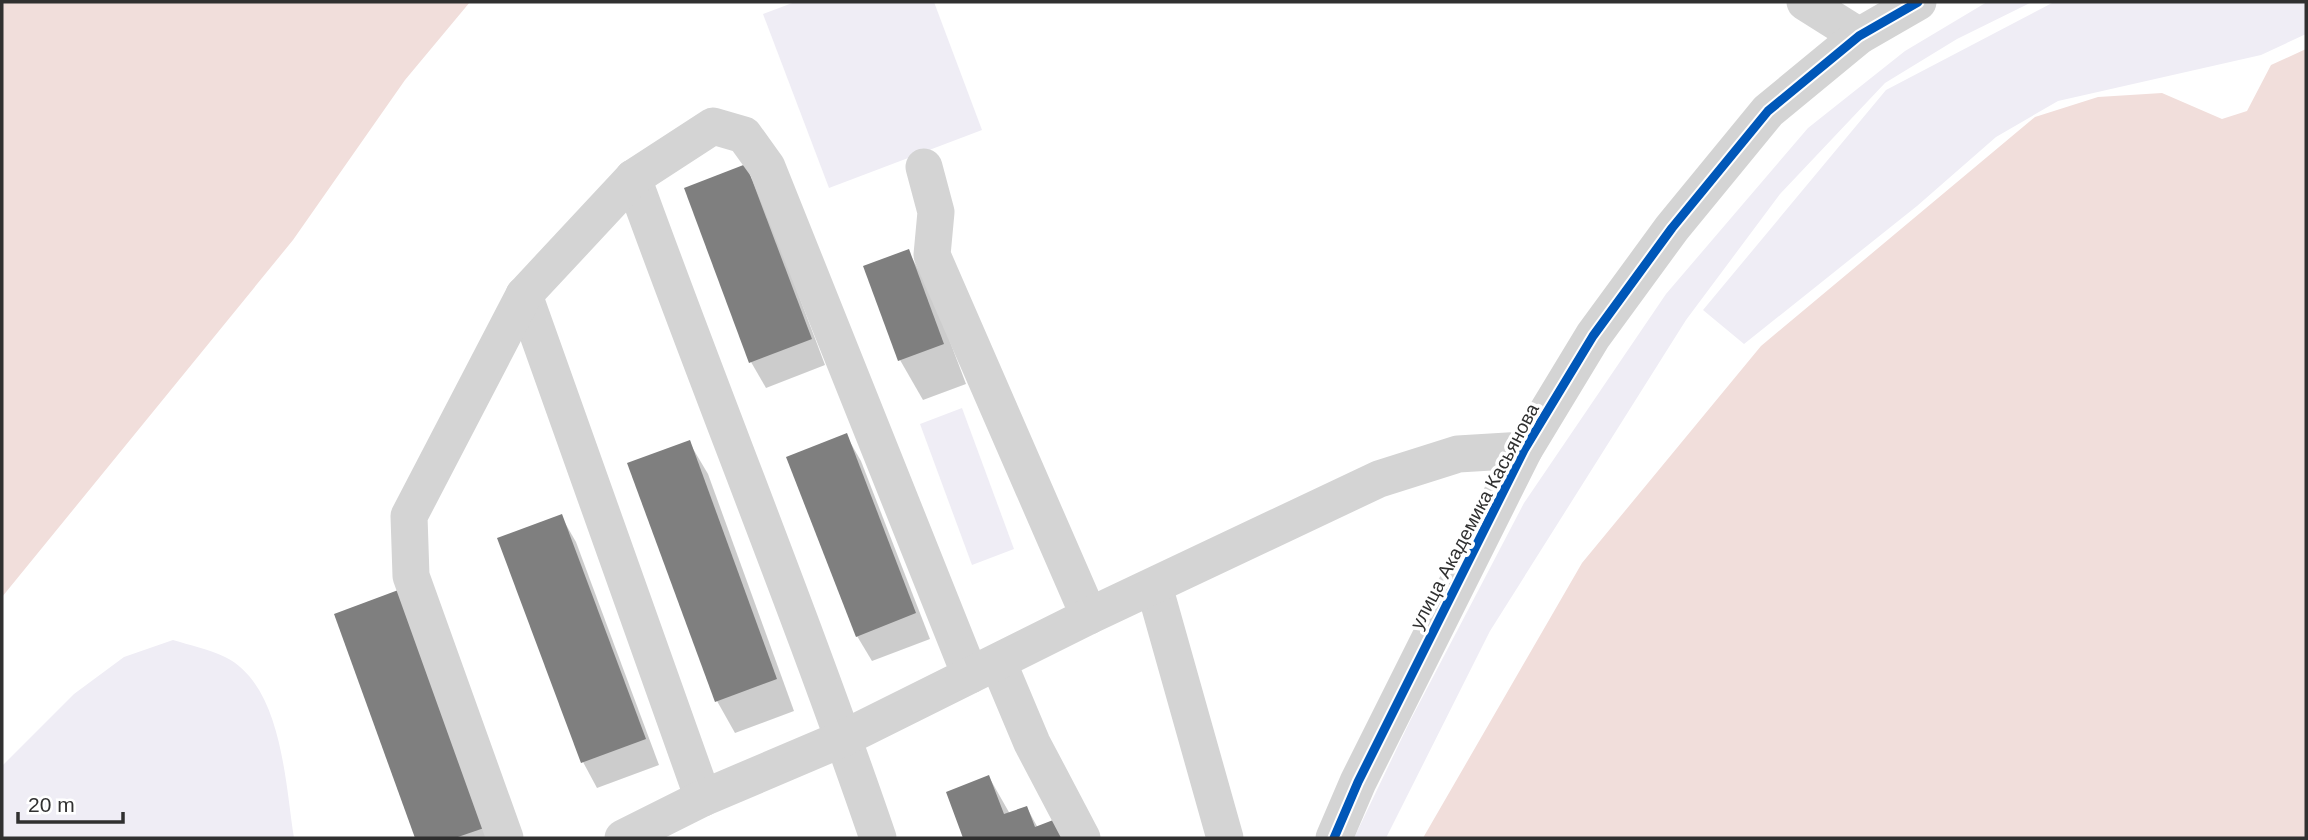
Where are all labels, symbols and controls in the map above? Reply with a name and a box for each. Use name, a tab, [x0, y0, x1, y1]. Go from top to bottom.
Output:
street label: улица Академика Касьянова	[1406, 400, 1543, 633]
scale bar	[18, 780, 122, 824]
text: 20 m	[28, 793, 75, 816]

